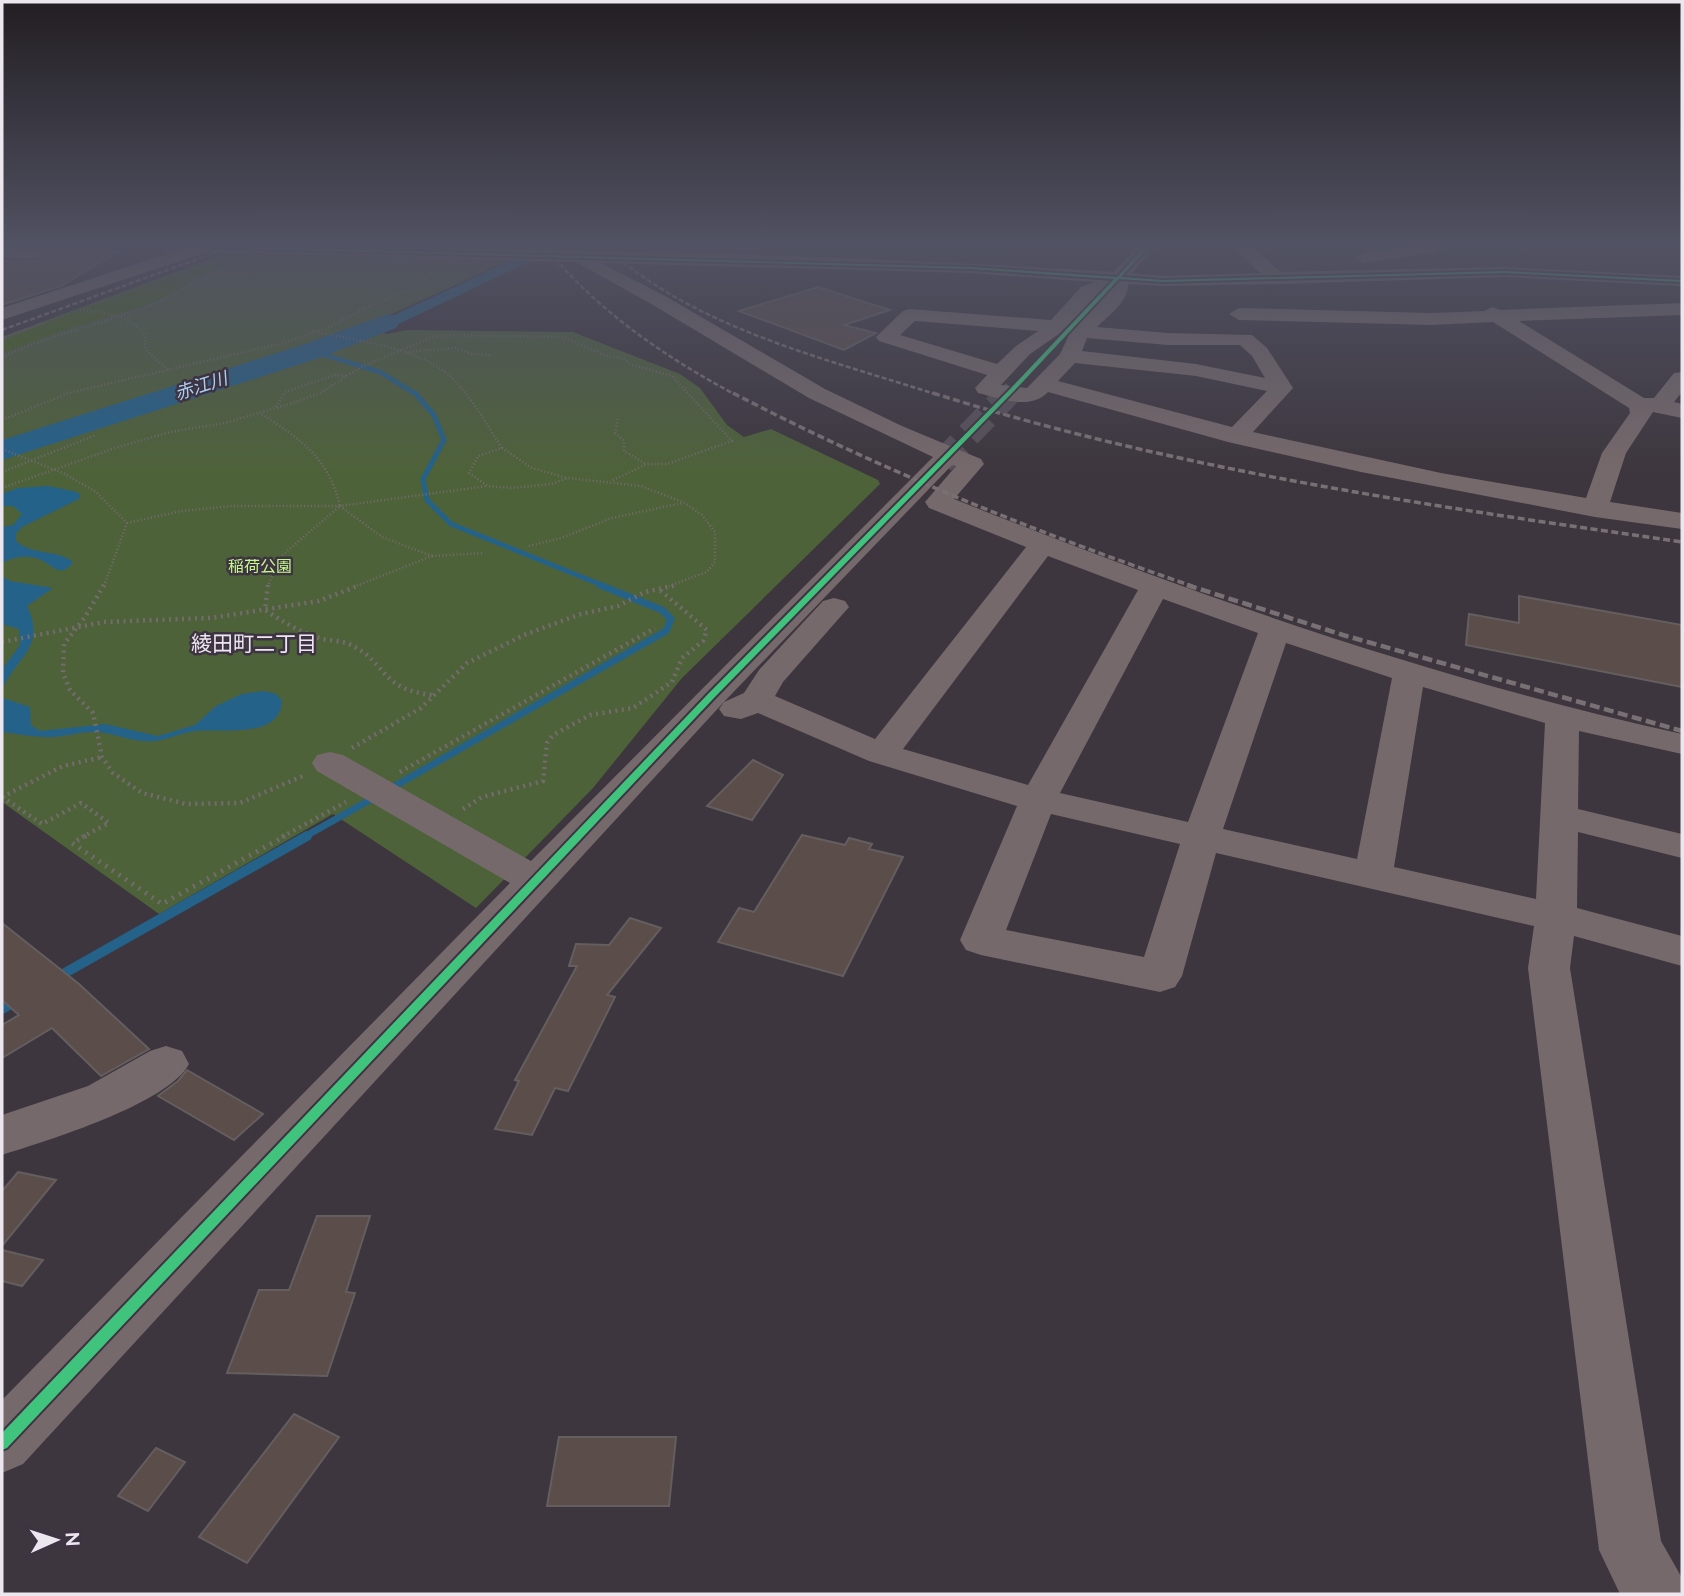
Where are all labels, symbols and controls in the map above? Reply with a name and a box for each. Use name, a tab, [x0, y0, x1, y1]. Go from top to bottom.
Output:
water label: 赤江川	[172, 367, 232, 404]
park label: 稲荷公園	[228, 557, 292, 576]
district label: 綾田町二丁目	[191, 631, 317, 656]
north arrow	[21, 1505, 91, 1575]
text: N	[62, 1531, 84, 1547]

